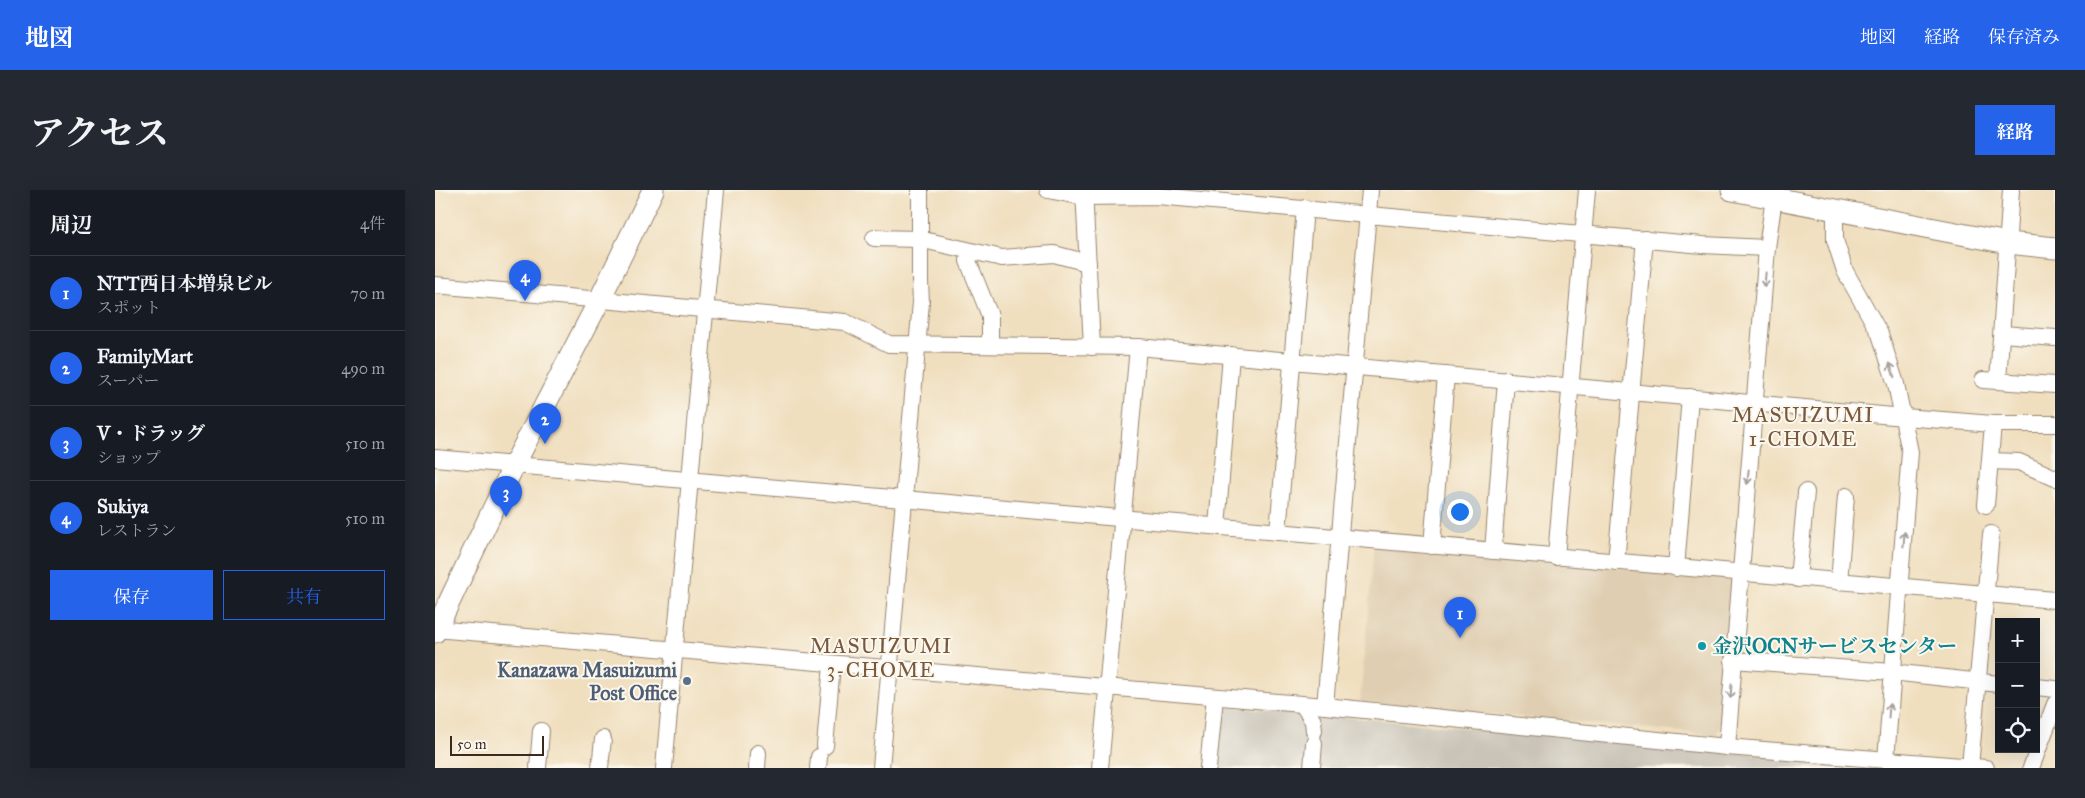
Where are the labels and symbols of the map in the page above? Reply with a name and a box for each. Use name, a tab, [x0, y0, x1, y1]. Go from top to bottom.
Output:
pin: 4	[509, 260, 541, 301]
one-way arrow	[1760, 272, 1769, 288]
one-way arrow	[1886, 362, 1896, 378]
district label: MASUIZUMI 1-CHOME	[1732, 402, 1874, 452]
pin: 2	[529, 403, 561, 444]
one-way arrow	[1743, 469, 1753, 485]
pin: 3	[490, 476, 522, 517]
your location	[1447, 499, 1473, 525]
one-way arrow	[1899, 531, 1908, 547]
pin: 1	[1444, 597, 1476, 638]
district label: MASUIZUMI 3-CHOME	[810, 633, 952, 683]
place label: 金沢OCNサービスセンター	[1712, 634, 1957, 658]
marker: 金沢OCNサービスセンター	[1696, 640, 1708, 652]
place label: Kanazawa Masuizumi Post Office	[497, 658, 678, 705]
marker: Kanazawa Masuizumi Post Office	[681, 675, 693, 687]
one-way arrow	[1726, 683, 1735, 699]
one-way arrow	[1884, 704, 1893, 720]
scale bar	[450, 733, 544, 756]

